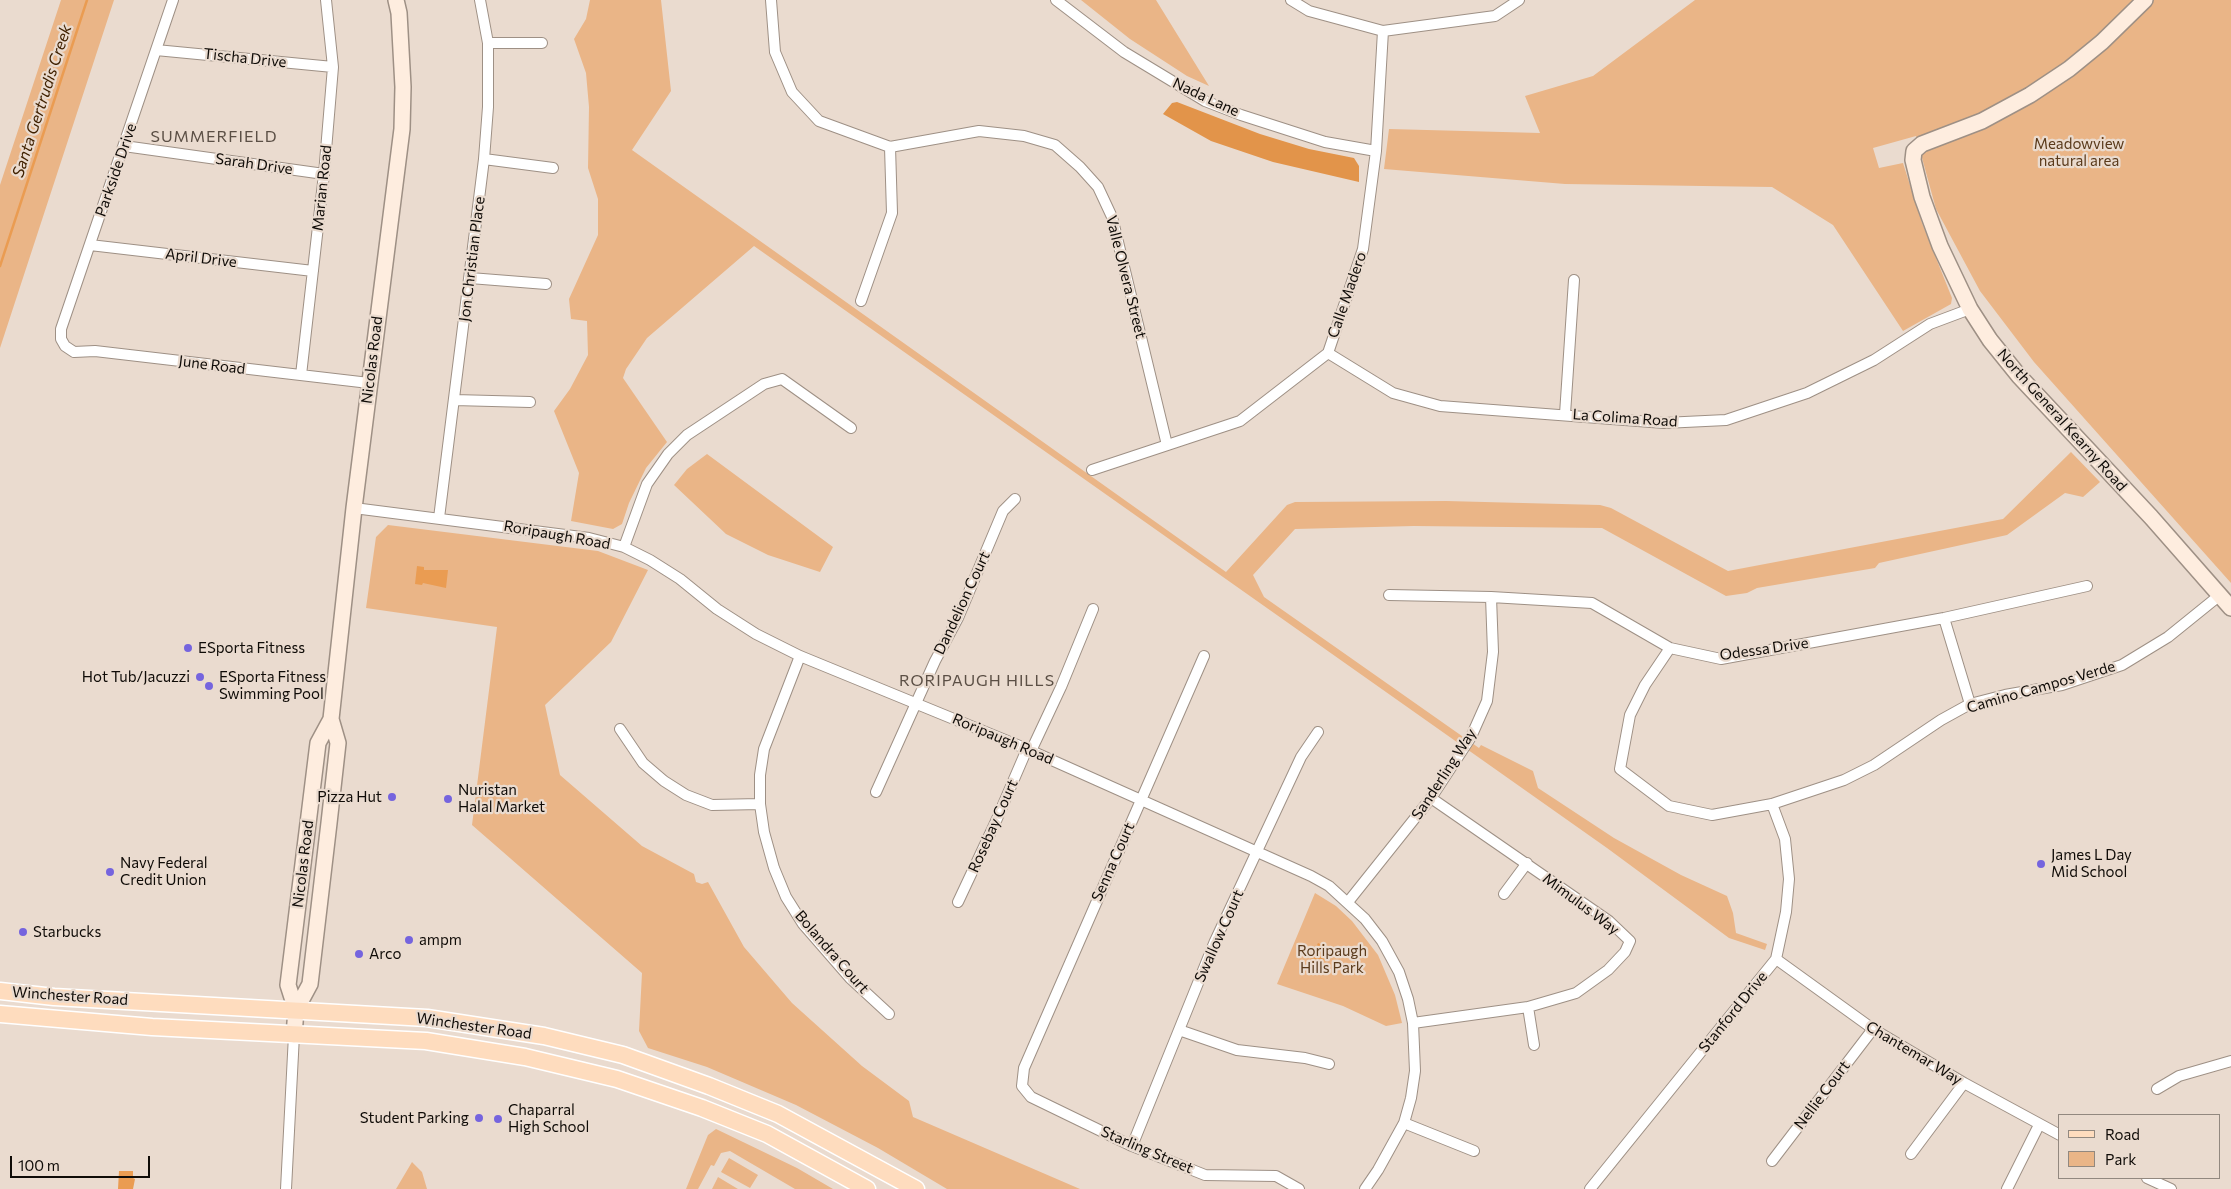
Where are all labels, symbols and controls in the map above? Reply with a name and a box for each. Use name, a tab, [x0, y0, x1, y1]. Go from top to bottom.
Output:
water label: Santa Gertrudis Creek	[8, 22, 76, 180]
street label: Tischa Drive	[203, 45, 287, 71]
street label: Nada Lane	[1170, 74, 1242, 120]
street label: Parkside Drive	[92, 121, 140, 219]
district label: SUMMERFIELD	[149, 127, 279, 147]
park label: Meadowview natural area	[2034, 135, 2124, 170]
street label: Marian Road	[309, 144, 335, 232]
street label: Sarah Drive	[214, 150, 294, 178]
street label: Jon Christian Place	[455, 195, 489, 323]
street label: Valle Olvera Street	[1102, 214, 1150, 340]
street label: April Drive	[164, 245, 238, 271]
street label: Calle Madero	[1324, 250, 1370, 340]
street label: Nicolas Road	[358, 315, 386, 405]
street label: North General Kearny Road	[1993, 345, 2131, 495]
street label: June Road	[178, 352, 246, 378]
street label: La Colima Road	[1572, 405, 1678, 431]
street label: Roripaugh Road	[502, 517, 612, 553]
street label: Dandelion Court	[930, 548, 994, 658]
street label: Odessa Drive	[1718, 634, 1810, 664]
place label: ESporta Fitness	[198, 639, 305, 657]
marker: ESporta Fitness	[182, 642, 194, 654]
street label: Camino Campos Verde	[1965, 657, 2117, 717]
place label: Hot Tub/Jacuzzi	[82, 668, 190, 686]
place label: ESporta Fitness Swimming Pool	[219, 668, 326, 703]
marker: Hot Tub/Jacuzzi	[194, 671, 206, 683]
district label: RORIPAUGH HILLS	[897, 671, 1057, 691]
marker: ESporta Fitness Swimming Pool	[203, 680, 215, 692]
street label: Roripaugh Road	[950, 710, 1056, 768]
street label: Sanderling Way	[1408, 725, 1480, 823]
street label: Rosebay Court	[964, 777, 1022, 875]
place label: Nuristan Halal Market	[458, 781, 545, 816]
place label: Pizza Hut	[317, 788, 382, 806]
marker: Pizza Hut	[386, 791, 398, 803]
marker: Nuristan Halal Market	[442, 793, 454, 805]
street label: Nicolas Road	[289, 819, 317, 909]
street label: Senna Court	[1088, 820, 1138, 904]
place label: James L Day Mid School	[2051, 846, 2132, 881]
place label: Navy Federal Credit Union	[120, 854, 208, 889]
marker: James L Day Mid School	[2035, 858, 2047, 870]
marker: Navy Federal Credit Union	[104, 866, 116, 878]
street label: Mimulus Way	[1539, 869, 1623, 939]
street label: Swallow Court	[1191, 887, 1247, 985]
street label: Bolandra Court	[791, 907, 873, 997]
place label: Starbucks	[33, 923, 101, 941]
marker: Starbucks	[17, 926, 29, 938]
place label: ampm	[419, 931, 462, 949]
marker: ampm	[403, 934, 415, 946]
park label: Roripaugh Hills Park	[1297, 942, 1367, 977]
place label: Arco	[369, 945, 401, 963]
marker: Arco	[353, 948, 365, 960]
street label: Stanford Drive	[1695, 968, 1771, 1056]
street label: Winchester Road	[11, 983, 129, 1009]
street label: Winchester Road	[415, 1009, 533, 1043]
street label: Chantemar Way	[1863, 1017, 1965, 1089]
street label: Nellie Court	[1790, 1057, 1854, 1133]
place label: Chaparral High School	[508, 1101, 589, 1136]
place label: Student Parking	[360, 1109, 469, 1127]
marker: Student Parking	[473, 1112, 485, 1124]
marker: Chaparral High School	[492, 1113, 504, 1125]
legend	[2058, 1114, 2221, 1179]
street label: Starling Street	[1098, 1123, 1196, 1177]
text: Road	[2105, 1125, 2140, 1143]
scale bar	[12, 1146, 152, 1178]
text: Park	[2105, 1150, 2136, 1168]
text: 100 m	[18, 1156, 60, 1174]

